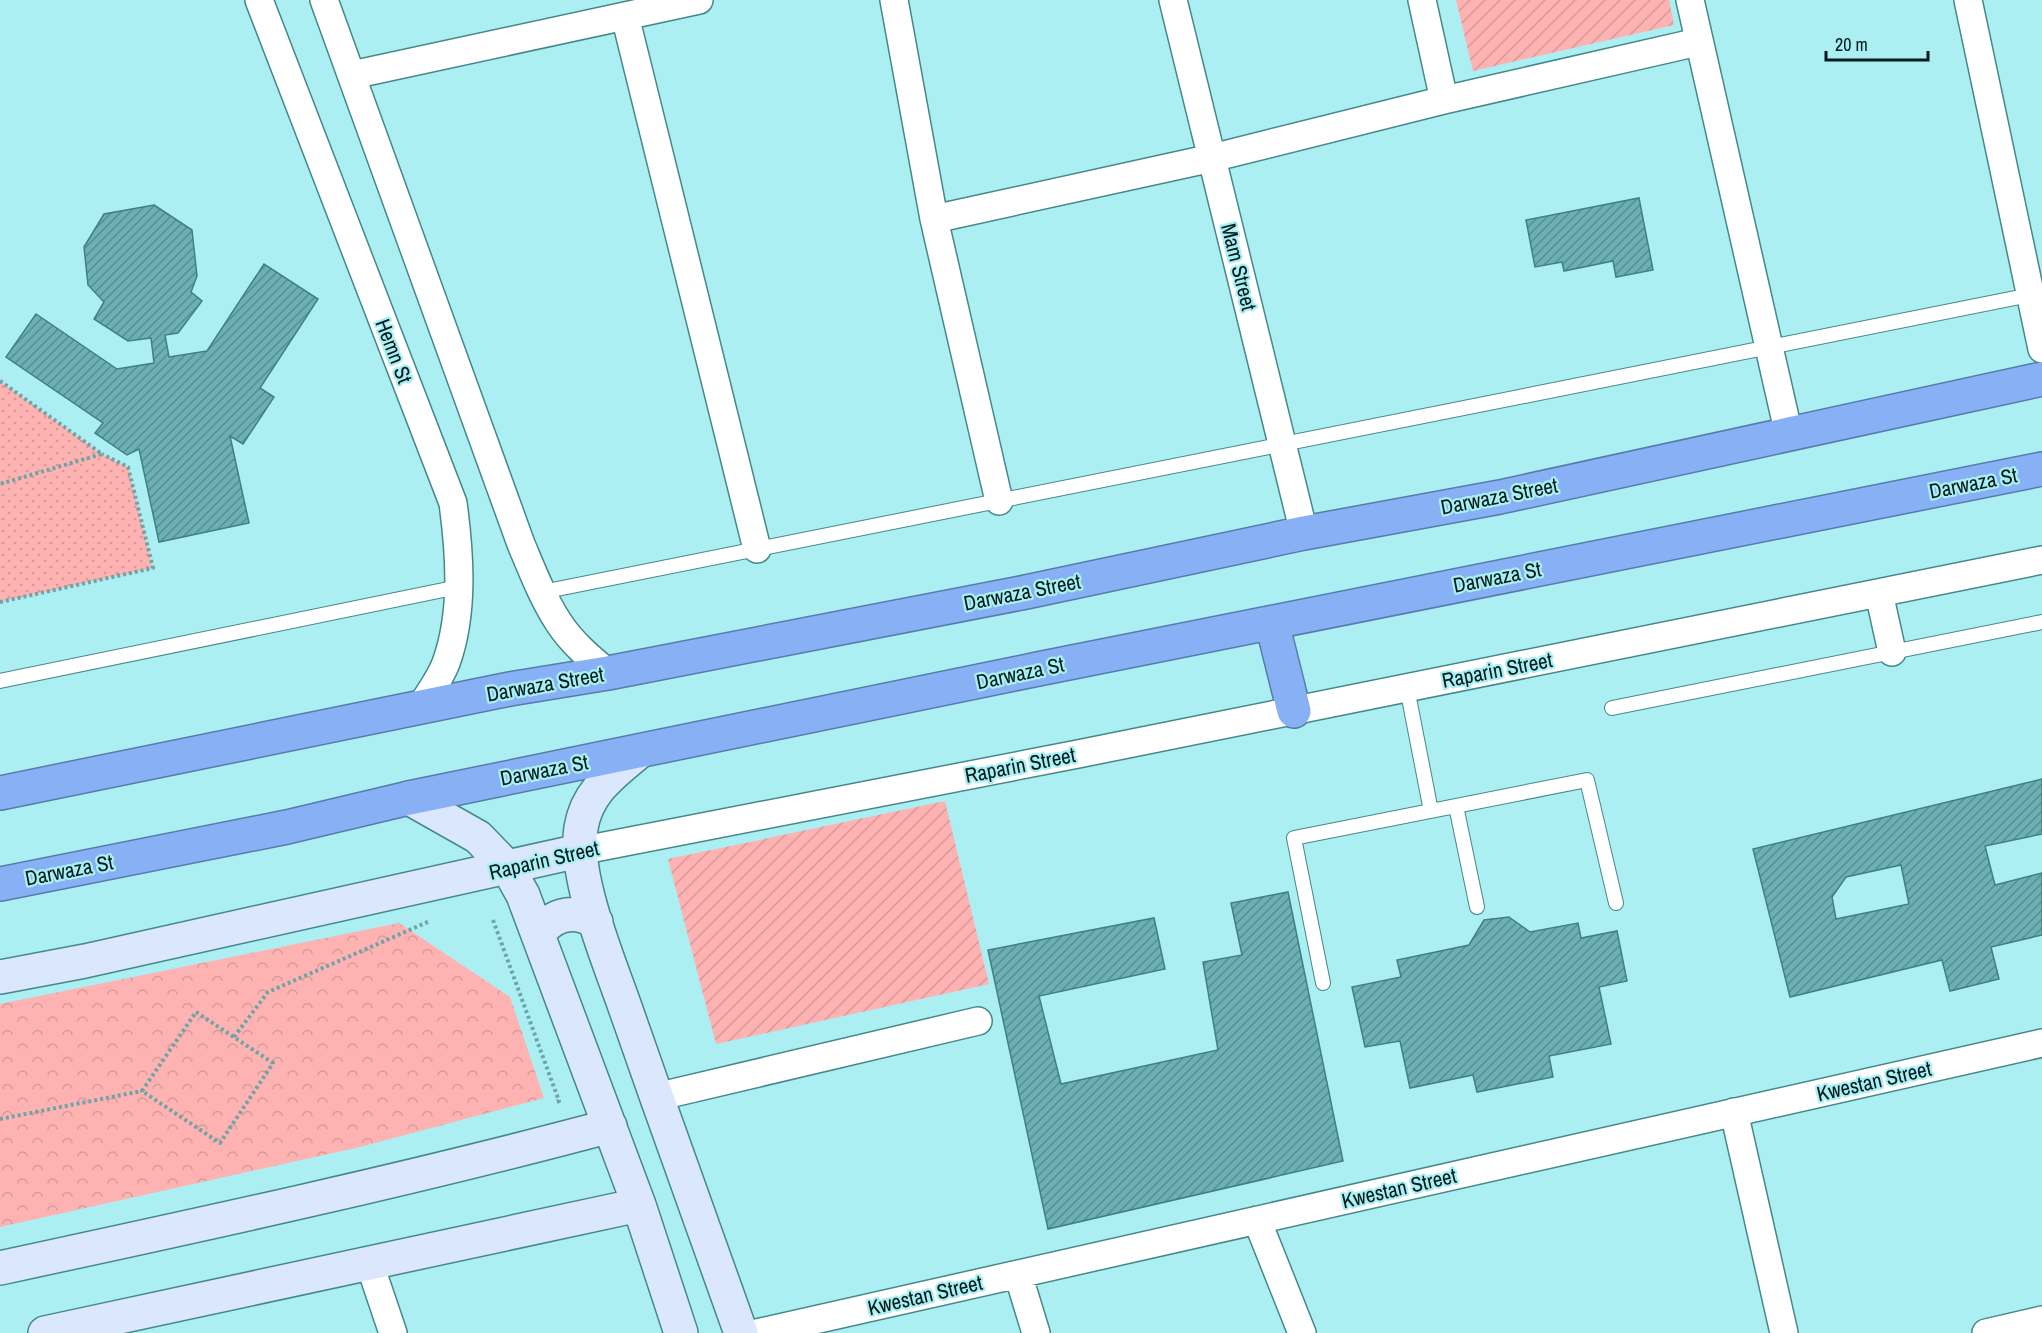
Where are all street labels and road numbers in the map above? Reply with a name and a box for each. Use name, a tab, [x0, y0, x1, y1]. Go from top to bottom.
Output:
street label: Mam Street	[1214, 220, 1264, 314]
street label: Hemn St	[368, 315, 420, 388]
street label: Darwaza St	[1927, 460, 2020, 506]
street label: Darwaza Street	[1438, 470, 1560, 522]
street label: Darwaza St	[1451, 554, 1544, 600]
street label: Darwaza Street	[961, 566, 1083, 618]
street label: Raparin Street	[1439, 645, 1555, 695]
street label: Darwaza St	[973, 650, 1067, 696]
street label: Darwaza Street	[484, 659, 606, 709]
street label: Raparin Street	[962, 740, 1078, 790]
street label: Darwaza St	[498, 747, 591, 793]
street label: Raparin Street	[486, 833, 602, 887]
street label: Darwaza St	[23, 847, 116, 893]
street label: Kwestan Street	[1814, 1054, 1934, 1108]
street label: Kwestan Street	[1339, 1161, 1459, 1215]
street label: Kwestan Street	[865, 1268, 985, 1322]

